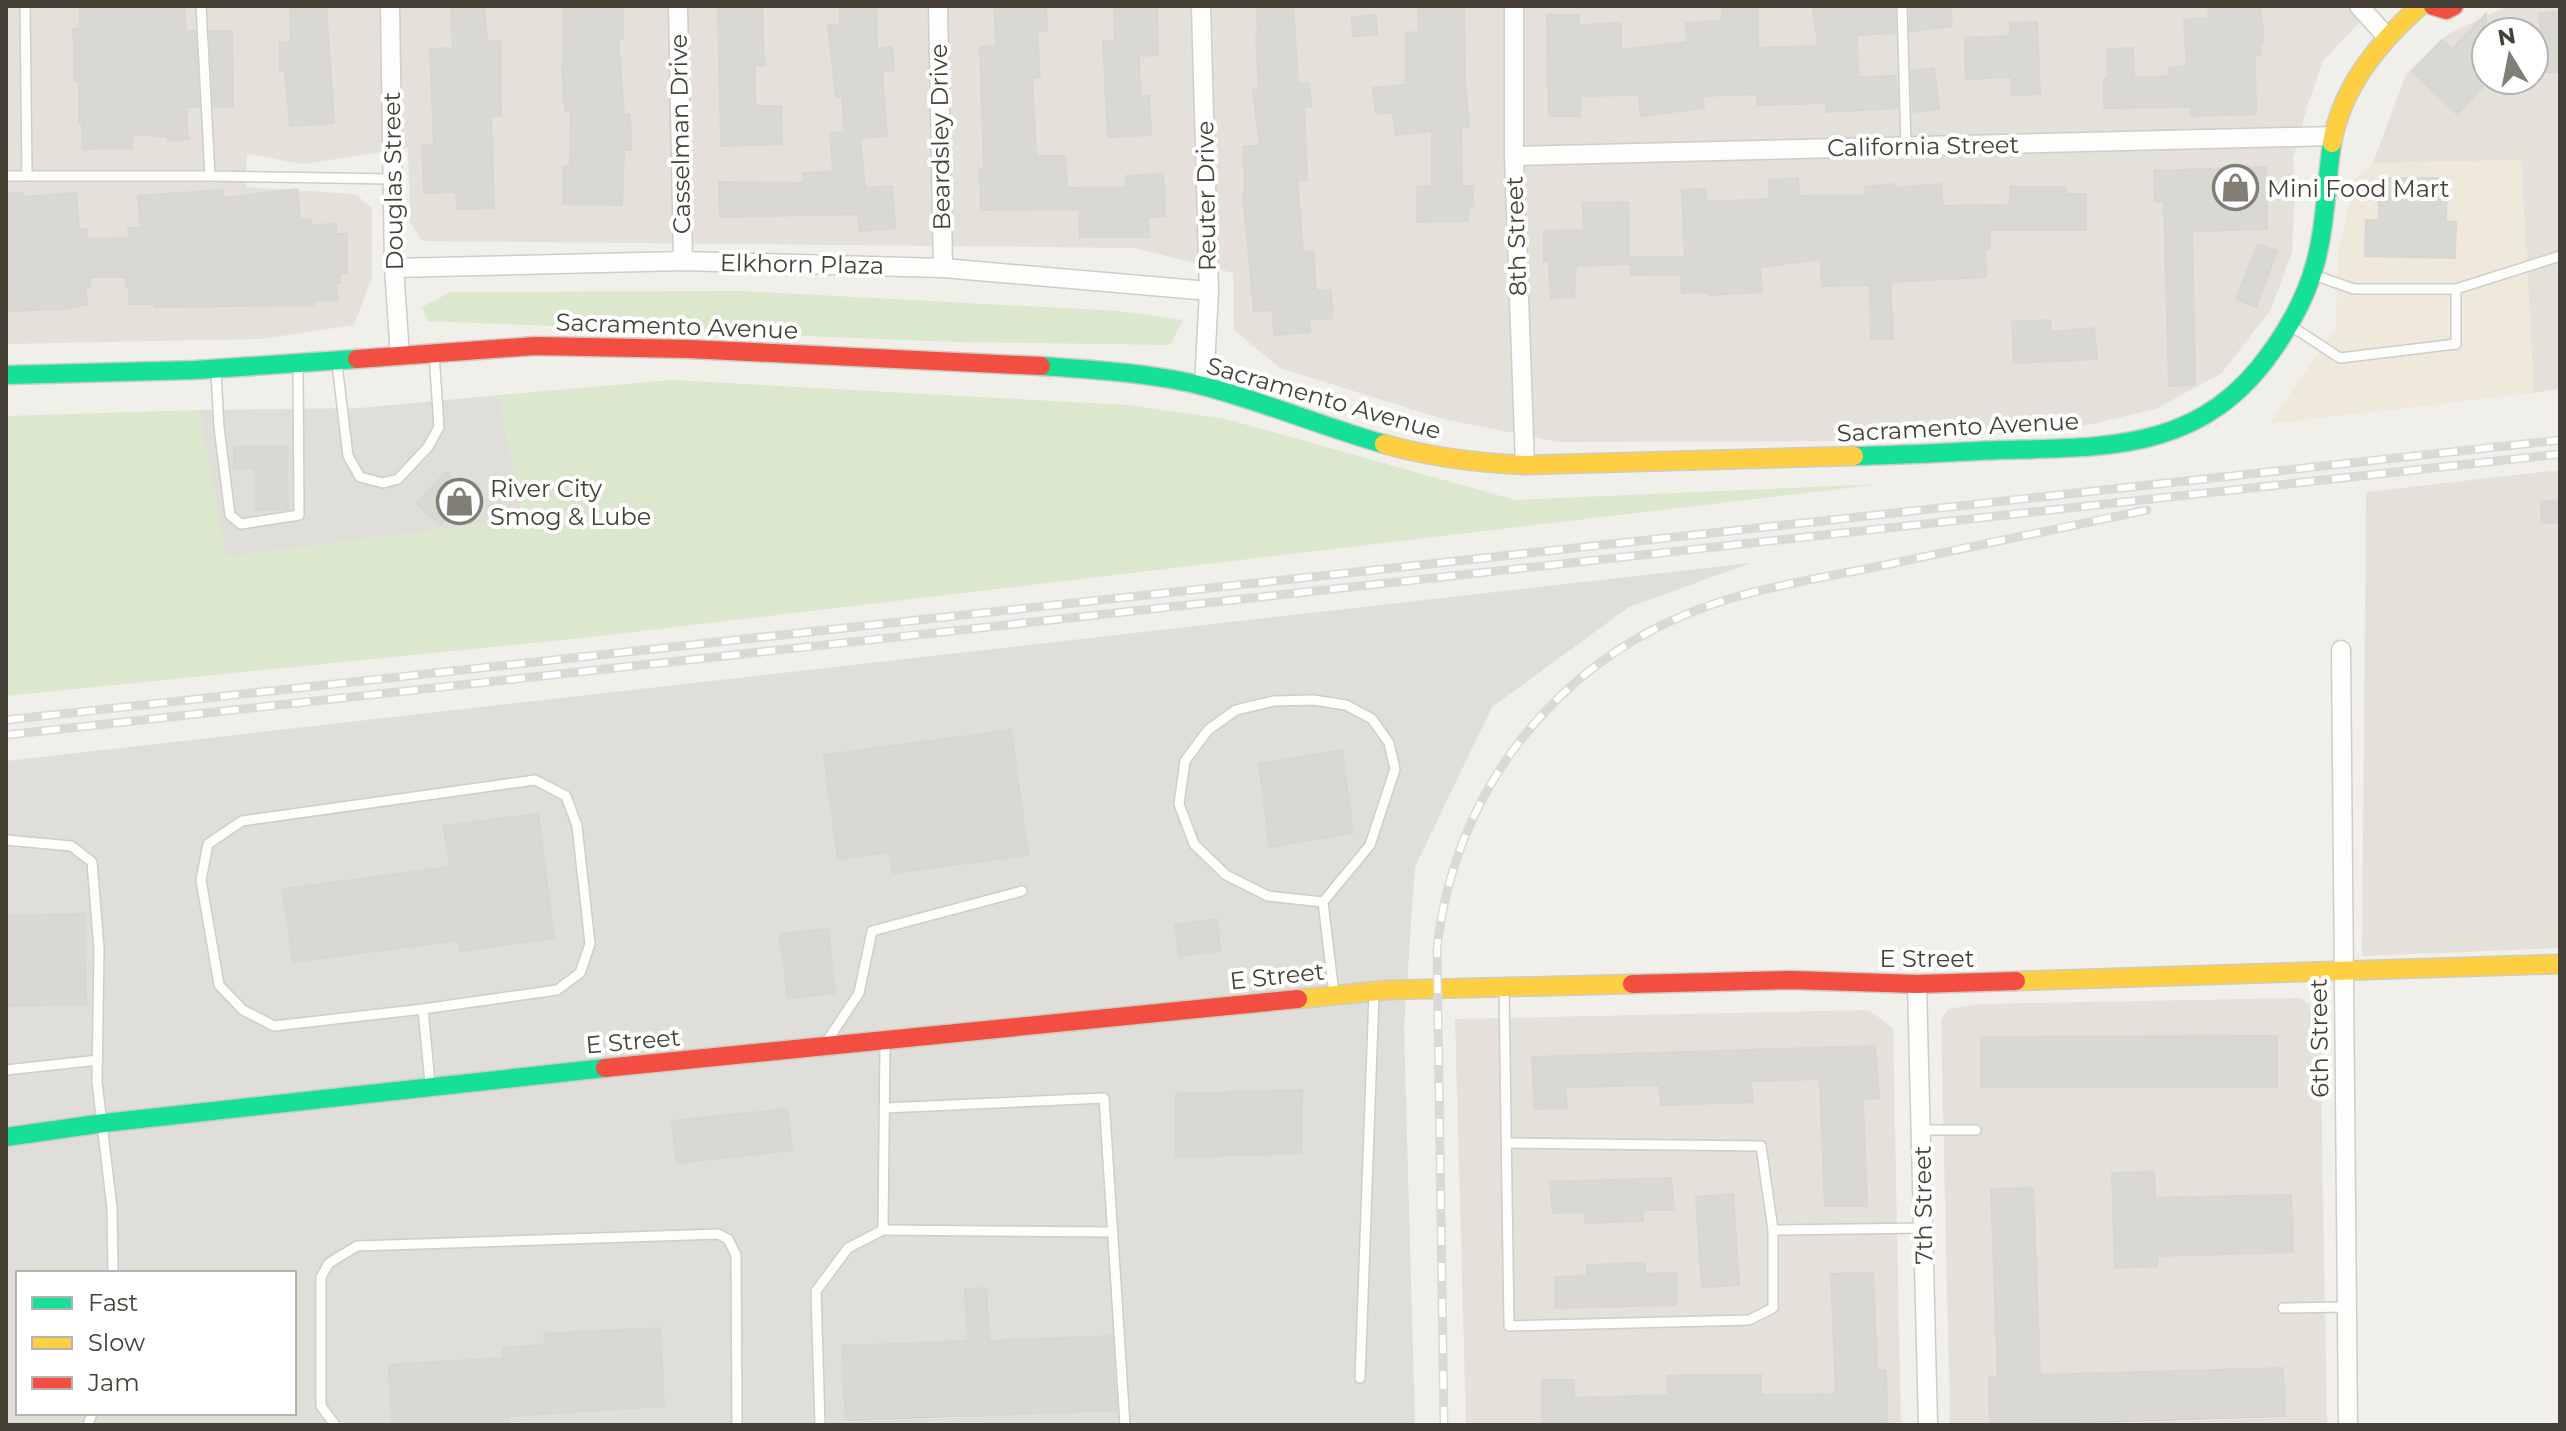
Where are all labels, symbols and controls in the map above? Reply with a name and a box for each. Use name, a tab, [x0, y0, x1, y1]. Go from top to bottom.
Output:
north arrow	[2470, 16, 2550, 96]
text: N	[2496, 22, 2518, 52]
street label: Casselman Drive	[664, 34, 696, 234]
street label: Beardsley Drive	[924, 43, 956, 231]
street label: Douglas Street	[377, 91, 409, 271]
street label: Reuter Drive	[1190, 120, 1222, 272]
street label: California Street	[1827, 130, 2019, 162]
shop icon: Mini Food Mart	[2212, 164, 2260, 212]
place label: Mini Food Mart	[2267, 174, 2450, 203]
street label: 8th Street	[1499, 175, 1533, 297]
street label: Elkhorn Plaza	[720, 248, 884, 280]
street label: Sacramento Avenue	[555, 307, 799, 345]
street label: Sacramento Avenue	[1203, 351, 1445, 445]
street label: Sacramento Avenue	[1836, 406, 2080, 448]
place label: River City Smog & Lube	[490, 474, 651, 531]
shop icon: River City Smog & Lube	[435, 478, 483, 526]
street label: E Street	[1880, 944, 1975, 973]
street label: E Street	[1228, 957, 1326, 995]
street label: 6th Street	[2303, 978, 2335, 1098]
street label: E Street	[584, 1022, 682, 1060]
street label: 7th Street	[1907, 1145, 1939, 1265]
legend	[16, 1271, 296, 1415]
text: Fast	[88, 1288, 139, 1317]
text: Slow	[88, 1328, 145, 1357]
text: Jam	[87, 1368, 140, 1397]

